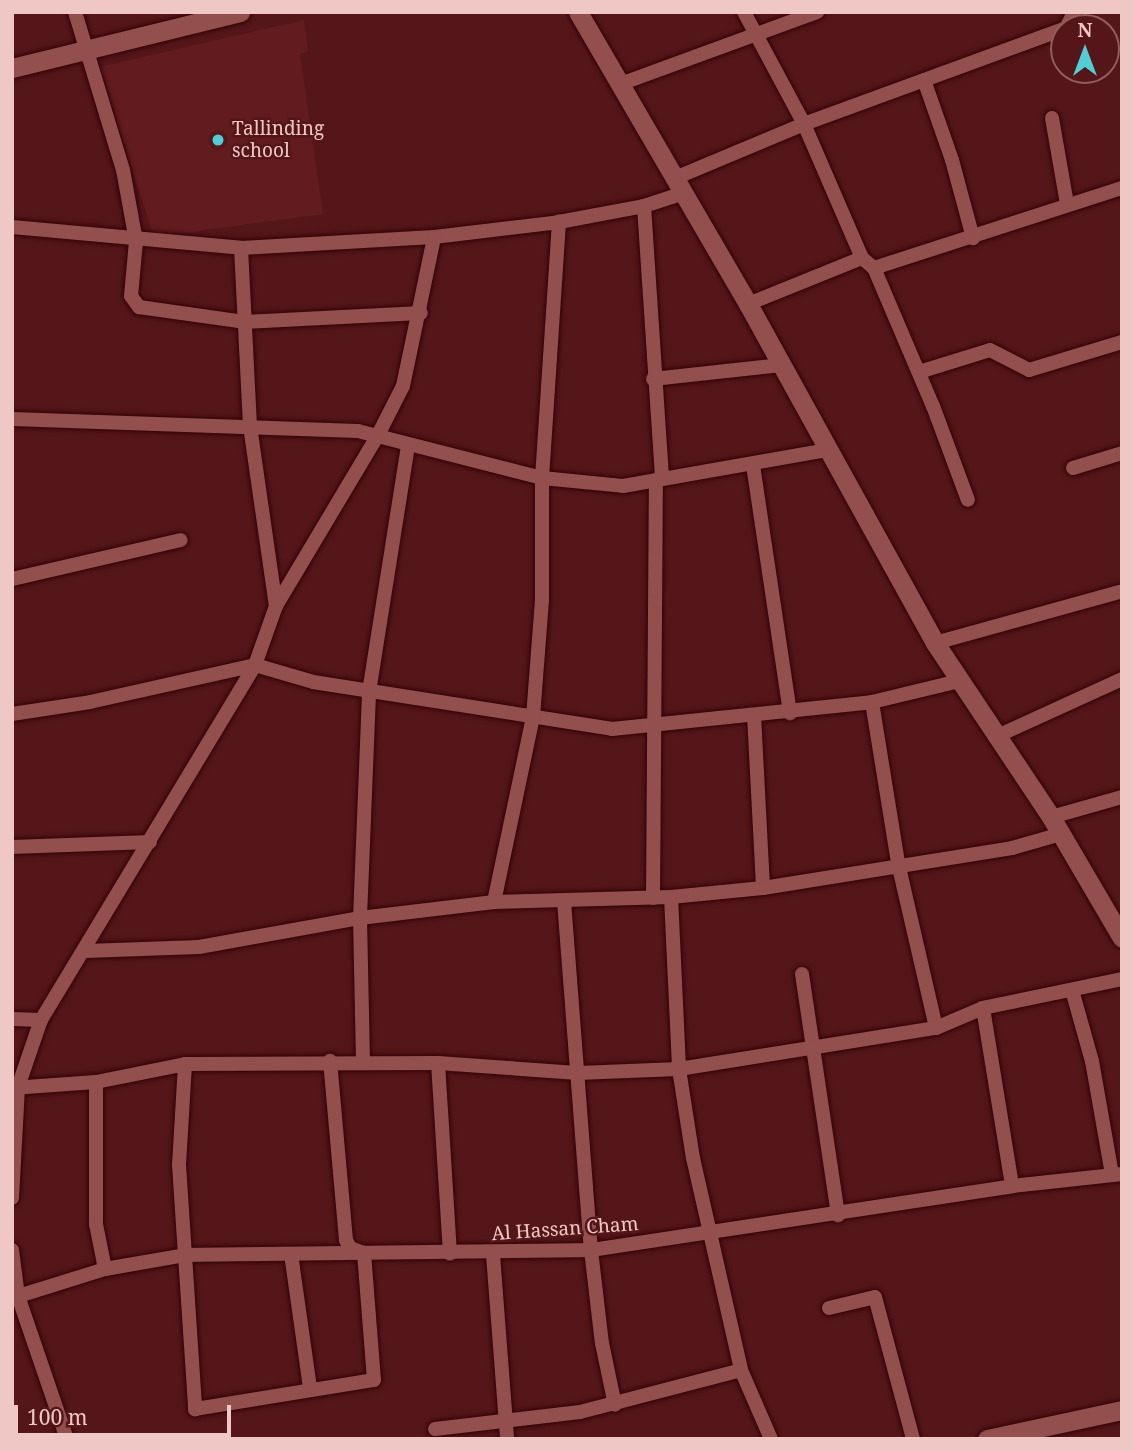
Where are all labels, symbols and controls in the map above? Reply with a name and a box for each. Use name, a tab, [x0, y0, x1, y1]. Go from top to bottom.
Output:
north arrow	[1050, 14, 1120, 84]
text: N	[1078, 17, 1092, 43]
place label: Tallinding school	[232, 118, 324, 162]
marker: Tallinding school	[210, 132, 226, 148]
street label: Al Hassan Cham	[491, 1212, 639, 1246]
scale bar	[18, 1392, 234, 1436]
text: 100 m	[27, 1403, 88, 1431]

